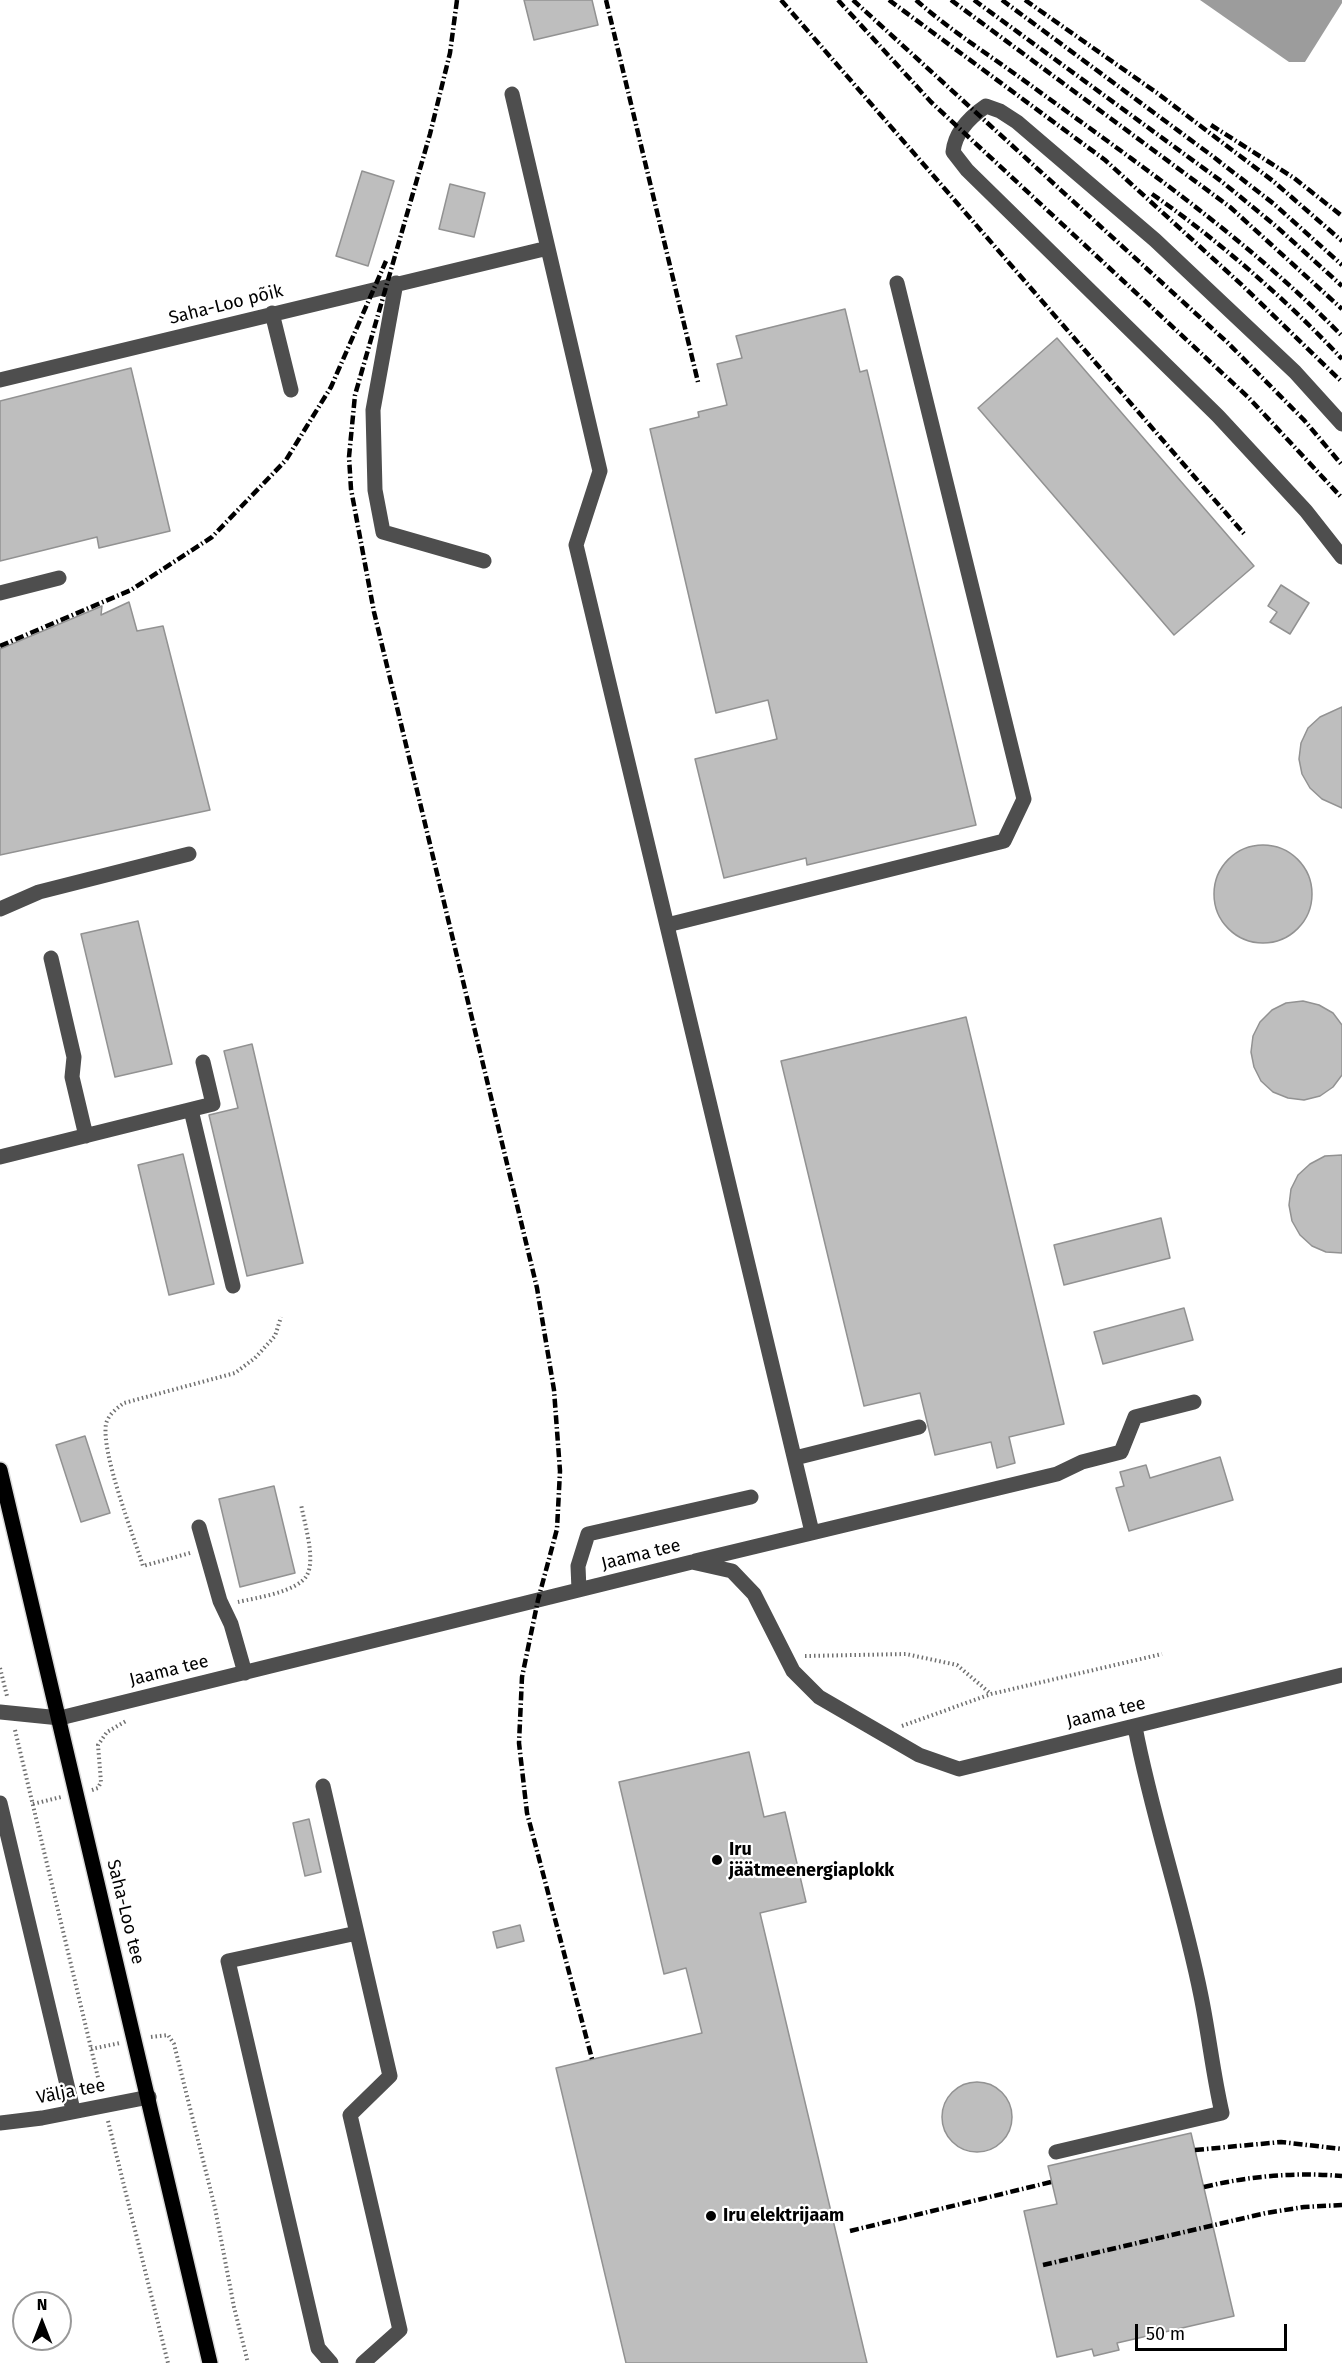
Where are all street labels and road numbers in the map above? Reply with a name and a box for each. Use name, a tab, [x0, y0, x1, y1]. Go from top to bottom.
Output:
street label: Saha-Loo põik	[167, 280, 285, 330]
street label: Jaama tee	[599, 1535, 683, 1575]
street label: Jaama tee	[127, 1651, 211, 1691]
street label: Jaama tee	[1064, 1693, 1148, 1733]
street label: Saha-Loo tee	[102, 1857, 148, 1967]
street label: Välja tee	[35, 2075, 107, 2109]

